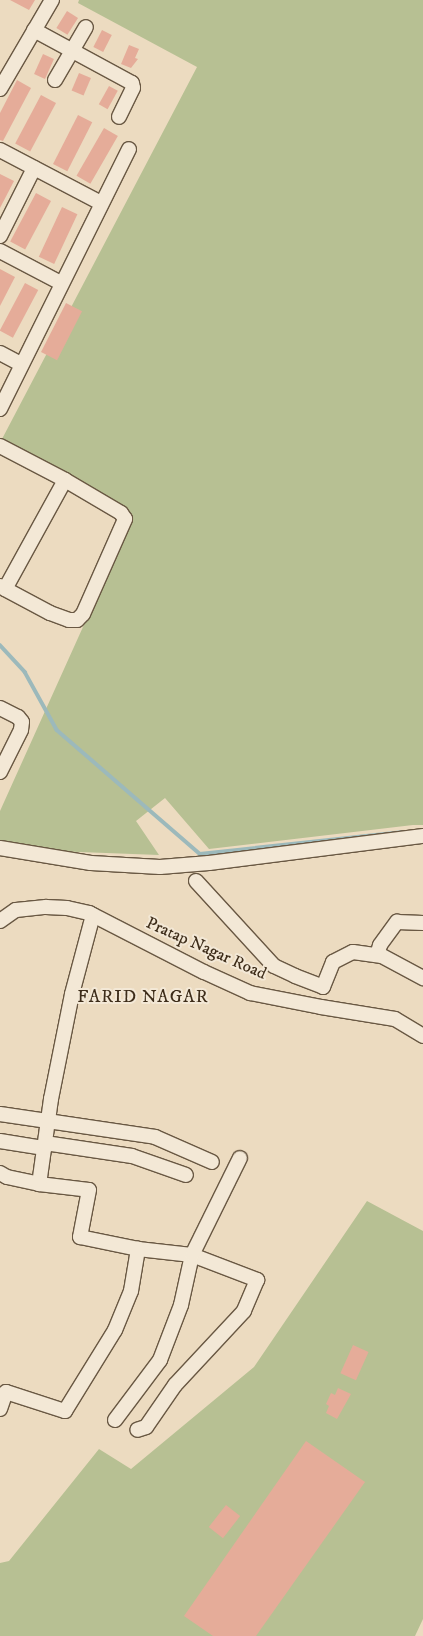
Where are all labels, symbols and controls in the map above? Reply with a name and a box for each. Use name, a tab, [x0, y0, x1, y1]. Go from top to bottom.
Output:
street label: Pratap Nagar Road	[143, 913, 269, 985]
district label: FARID NAGAR	[77, 986, 209, 1008]

